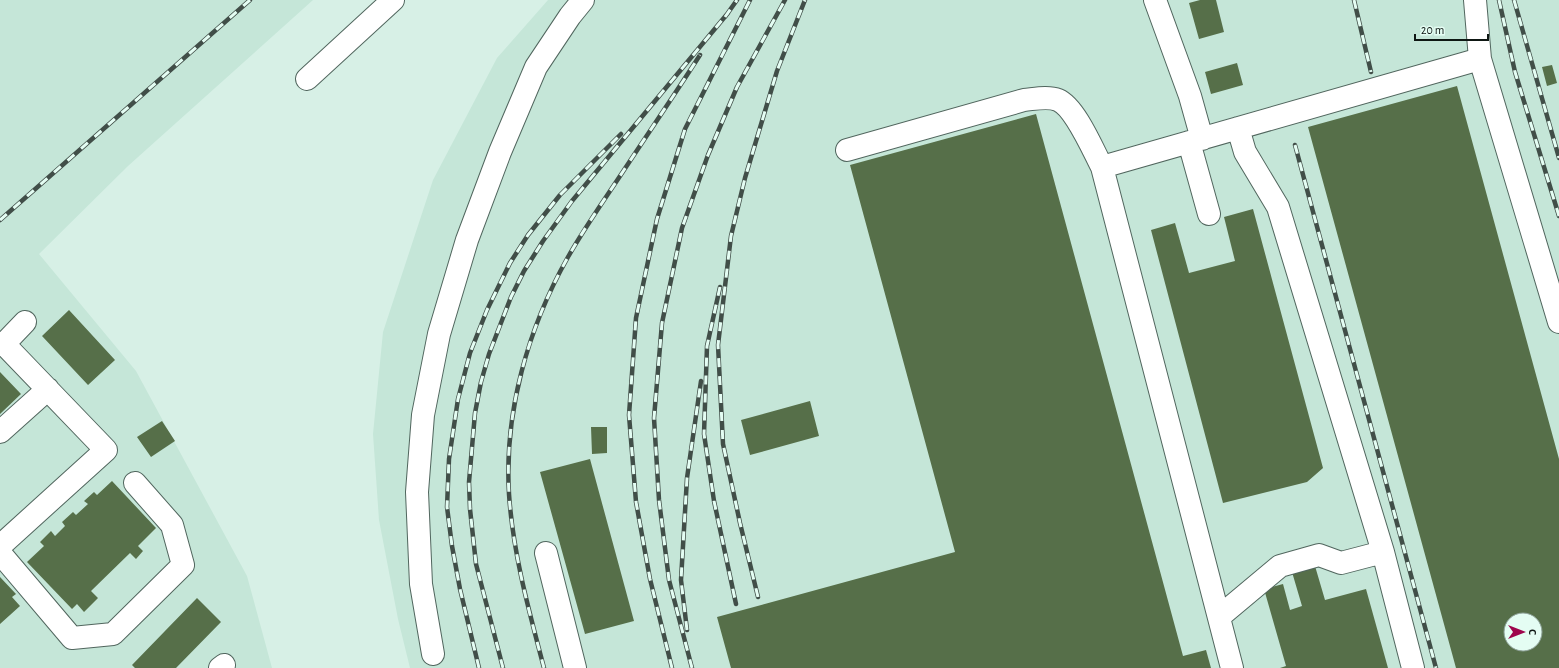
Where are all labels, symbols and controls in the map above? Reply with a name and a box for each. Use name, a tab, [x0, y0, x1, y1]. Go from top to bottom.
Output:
scale bar	[1415, 16, 1488, 42]
text: 20 m	[1421, 24, 1444, 36]
north arrow	[1503, 612, 1543, 652]
text: С	[1527, 629, 1538, 635]

